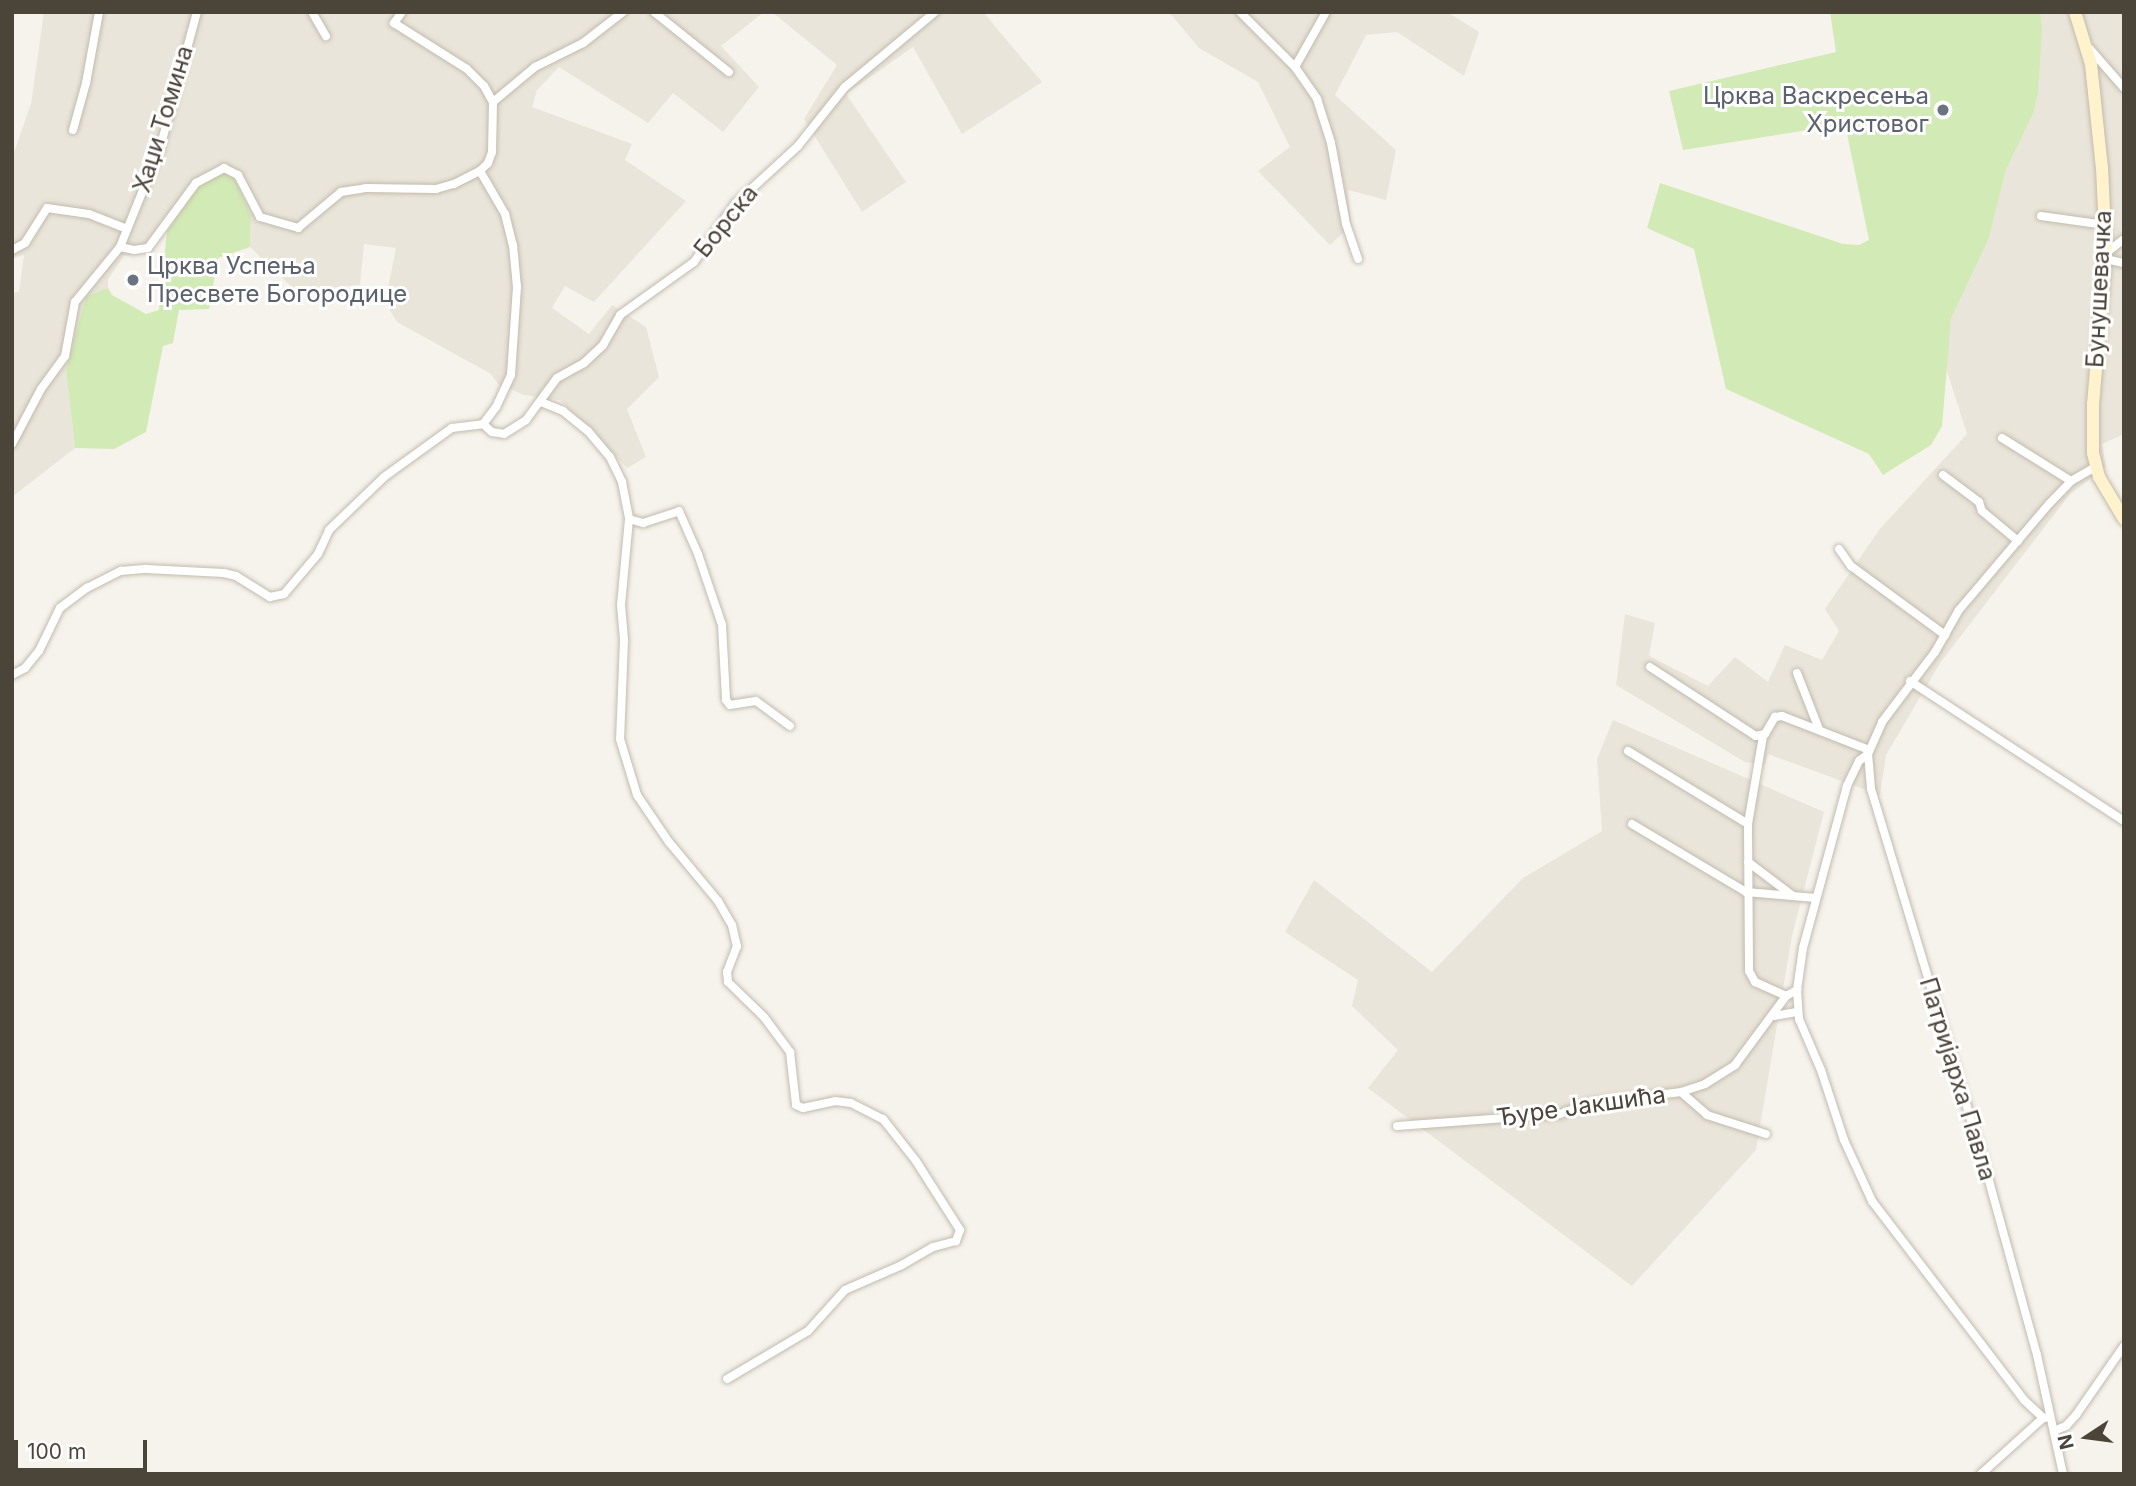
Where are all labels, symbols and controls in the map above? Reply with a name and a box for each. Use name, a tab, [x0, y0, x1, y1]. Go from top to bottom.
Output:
street label: Хаџи Томина	[127, 42, 199, 196]
place label: Црква Васкресења Христовог	[1703, 82, 1929, 138]
marker: Црква Васкресења Христовог	[1935, 102, 1951, 118]
street label: Борска	[688, 179, 764, 263]
street label: Бунушевачка	[2080, 209, 2118, 369]
place label: Црква Успења Пресвете Богородице	[147, 252, 407, 308]
marker: Црква Успења Пресвете Богородице	[125, 272, 141, 288]
street label: Патријарха Павла	[1913, 974, 2003, 1184]
street label: Ђуре Јакшића	[1495, 1080, 1667, 1132]
north arrow	[2052, 1402, 2122, 1472]
scale bar	[18, 1426, 150, 1470]
text: N	[2053, 1432, 2079, 1451]
text: 100 m	[27, 1439, 86, 1464]

